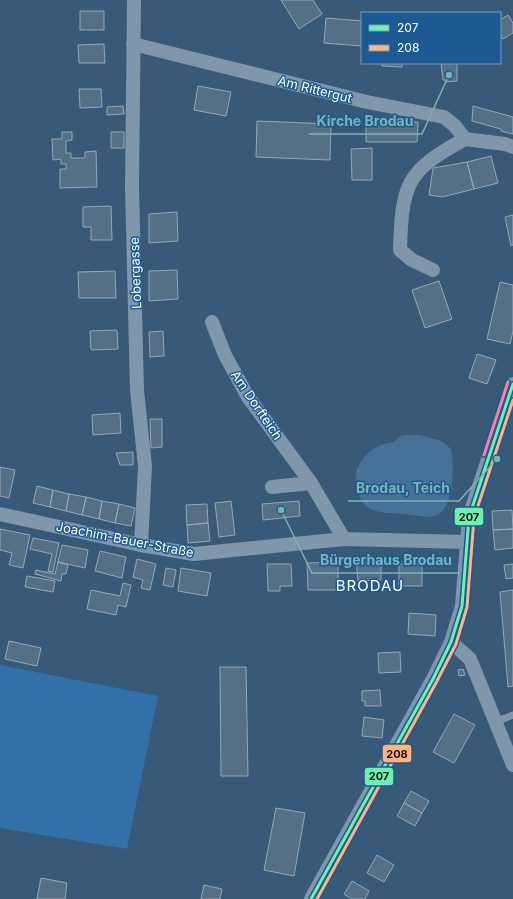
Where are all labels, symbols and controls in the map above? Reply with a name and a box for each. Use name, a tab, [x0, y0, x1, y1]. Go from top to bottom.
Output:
legend	[361, 12, 501, 64]
text: 207	[397, 20, 419, 35]
text: 208	[397, 40, 419, 55]
street label: Am Rittergut	[276, 72, 354, 106]
callout: Kirche Brodau	[309, 108, 422, 134]
text: Kirche Brodau	[317, 112, 413, 129]
street label: Lobergasse	[126, 237, 144, 309]
street label: Am Dorfteich	[228, 367, 286, 443]
callout: Brodau, Teich	[348, 475, 459, 501]
text: Brodau, Teich	[356, 479, 450, 496]
line badge: 207	[454, 507, 484, 526]
text: 207	[459, 510, 479, 524]
street label: Joachim-Bauer-Straße	[55, 518, 195, 560]
callout: Bürgerhaus Brodau	[312, 547, 460, 573]
text: Bürgerhaus Brodau	[320, 551, 452, 568]
district label: BRODAU	[336, 576, 404, 595]
line badge: 208	[382, 744, 412, 763]
text: 208	[386, 747, 408, 761]
line badge: 207	[364, 767, 394, 786]
text: 207	[369, 769, 389, 783]

